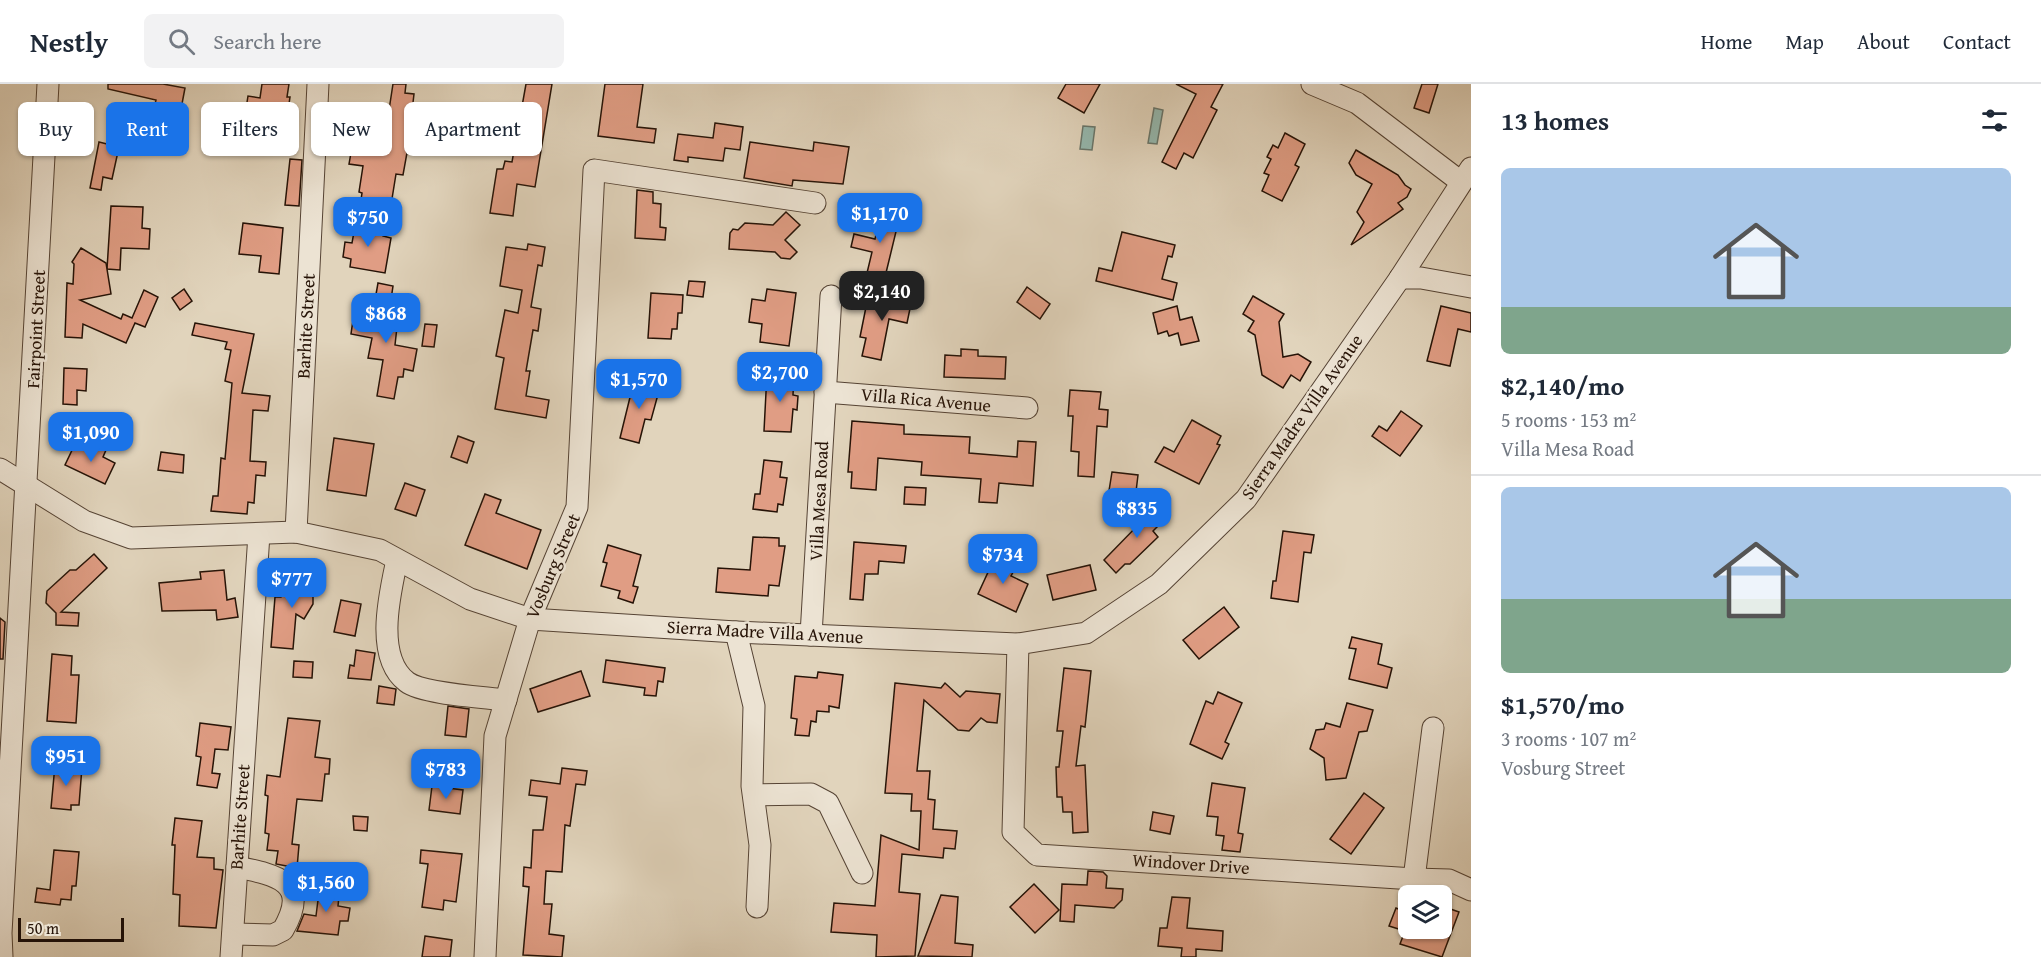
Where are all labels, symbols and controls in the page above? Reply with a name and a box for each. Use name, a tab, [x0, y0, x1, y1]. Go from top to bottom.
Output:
search box	[144, 14, 564, 68]
text: Nestly	[30, 21, 108, 62]
icon: search	[165, 25, 198, 58]
text: Search here	[213, 25, 322, 57]
text: Home	[1701, 26, 1752, 57]
text: Map	[1785, 26, 1824, 57]
text: About	[1857, 26, 1910, 57]
text: Contact	[1943, 26, 2011, 57]
text: 13 homes	[1501, 101, 1609, 140]
chip: Buy	[18, 102, 94, 156]
chip: Rent	[106, 102, 189, 156]
chip: Filters	[201, 102, 299, 156]
chip: New	[311, 102, 392, 156]
chip: Apartment	[404, 102, 542, 156]
icon: filters	[1978, 104, 2011, 137]
pin: $1,170	[831, 193, 929, 244]
pin: $750	[332, 197, 404, 248]
text: $1,170	[851, 198, 909, 227]
text: $750	[347, 202, 389, 231]
icon: home	[1702, 207, 1810, 315]
street label: Fairpoint Street	[19, 268, 52, 389]
pin: $2,140	[833, 271, 931, 322]
street label: Barhite Street	[289, 272, 322, 379]
text: $2,140	[853, 276, 911, 305]
pin: $868	[350, 293, 422, 344]
text: $868	[365, 298, 407, 327]
street label: Sierra Madre Villa Avenue	[1234, 328, 1369, 505]
pin: $2,700	[731, 352, 829, 403]
text: $2,700	[751, 357, 809, 386]
pin: $1,570	[590, 359, 688, 410]
text: $1,570	[610, 364, 668, 393]
text: $2,140/mo	[1501, 366, 1624, 405]
street label: Villa Rica Avenue	[860, 380, 992, 419]
text: 5 rooms · 153 m²	[1501, 405, 1636, 434]
pin: $1,090	[42, 412, 140, 463]
text: $1,090	[62, 417, 120, 446]
text: Villa Mesa Road	[1501, 434, 1634, 463]
street label: Villa Mesa Road	[802, 440, 835, 562]
pin: $835	[1101, 488, 1173, 539]
text: $835	[1116, 493, 1158, 522]
street label: Vosburg Street	[518, 508, 587, 623]
icon: home	[1702, 526, 1810, 634]
pin: $734	[967, 534, 1039, 585]
text: $734	[982, 539, 1024, 568]
pin: $777	[256, 558, 328, 609]
text: $777	[271, 563, 313, 592]
street label: Sierra Madre Villa Avenue	[666, 613, 864, 650]
text: $1,570/mo	[1501, 685, 1624, 724]
text: 3 rooms · 107 m²	[1501, 724, 1636, 753]
pin: $951	[30, 736, 102, 787]
text: $951	[45, 741, 87, 770]
pin: $783	[410, 749, 482, 800]
text: Vosburg Street	[1501, 753, 1625, 782]
text: $783	[425, 754, 467, 783]
street label: Barhite Street	[222, 763, 257, 871]
street label: Windover Drive	[1131, 846, 1251, 881]
pin: $1,560	[277, 862, 375, 913]
text: $1,560	[297, 867, 355, 896]
map controls	[1398, 885, 1452, 939]
button: layers	[1398, 885, 1452, 939]
scale bar	[18, 915, 124, 942]
text: 50 m	[27, 916, 59, 940]

